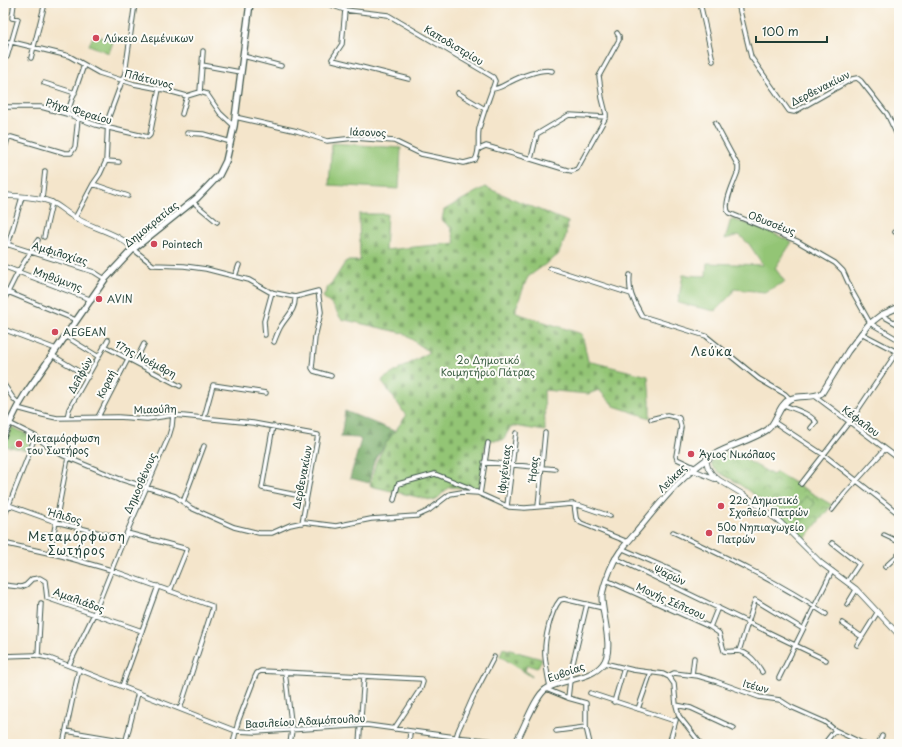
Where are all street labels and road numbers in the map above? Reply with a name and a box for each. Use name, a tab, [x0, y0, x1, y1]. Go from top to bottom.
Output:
street label: Καποδιστρίου	[422, 21, 487, 68]
street label: Πλάτωνος	[123, 65, 175, 92]
street label: Δερβενακίων	[787, 66, 852, 109]
street label: Ρήγα Φεραίου	[44, 94, 114, 127]
street label: Ιάσονος	[349, 123, 387, 140]
street label: Δημοκρατίας	[121, 197, 181, 250]
street label: Οδυσσέως	[746, 207, 798, 238]
street label: Αμφιλοχίας	[30, 237, 90, 268]
street label: Μηθύμνης	[32, 263, 85, 294]
street label: 17ης Νοέμβρη	[112, 336, 180, 382]
street label: Δελφών	[63, 354, 96, 396]
street label: Κοραή	[92, 367, 120, 401]
street label: Μιαούλη	[133, 400, 177, 417]
street label: Κέφαλου	[839, 402, 883, 440]
street label: Δερβενακίων	[288, 444, 315, 510]
street label: Ιφιγένειας	[493, 444, 514, 494]
street label: Δημοσθένους	[119, 450, 160, 516]
street label: Ήρας	[524, 456, 542, 484]
street label: Λεύκας	[654, 460, 689, 495]
street label: Ήλιδος	[45, 503, 83, 527]
street label: Ψαρών	[651, 560, 689, 590]
street label: Μονής Σέλτσου	[634, 579, 709, 623]
street label: Αμαλιάδος	[51, 583, 107, 616]
street label: Ευβοίας	[545, 658, 586, 685]
street label: Ιτέων	[741, 675, 771, 696]
street label: Βασιλείου Αδαμόπουλου	[244, 710, 366, 731]

